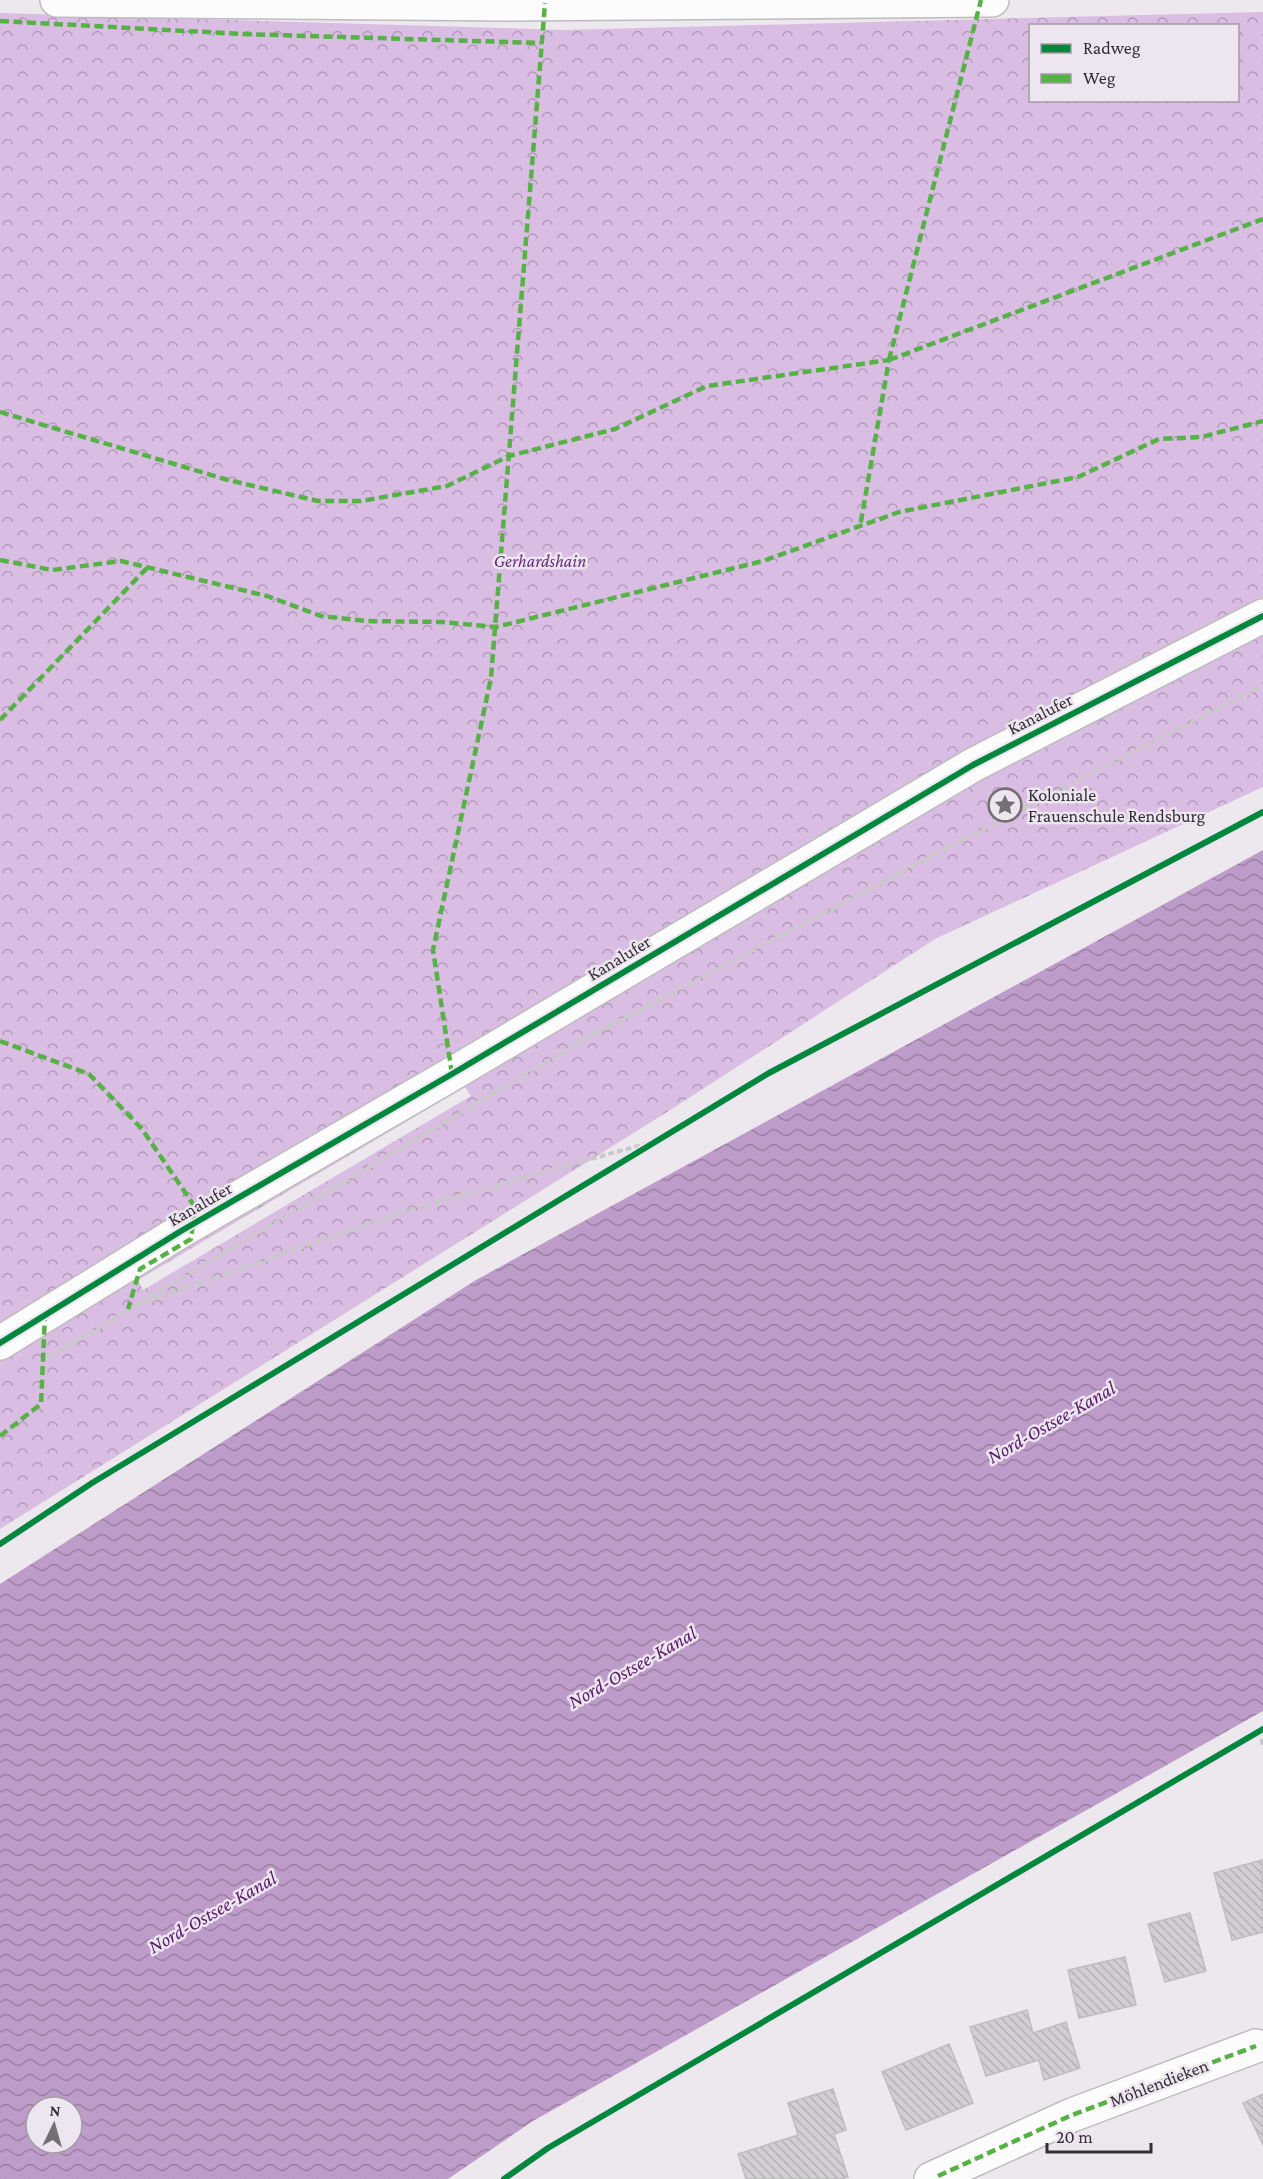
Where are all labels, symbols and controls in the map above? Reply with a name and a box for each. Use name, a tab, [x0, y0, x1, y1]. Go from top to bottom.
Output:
legend	[1029, 24, 1239, 102]
text: Radweg	[1083, 38, 1141, 58]
text: Weg	[1083, 68, 1116, 88]
park label: Gerhardshain	[494, 551, 586, 571]
street label: Kanalufer	[1004, 689, 1076, 739]
place label: Koloniale Frauenschule Rendsburg	[1028, 785, 1206, 826]
place icon: Koloniale Frauenschule Rendsburg	[987, 787, 1023, 823]
street label: Kanalufer	[584, 931, 655, 985]
street label: Kanalufer	[165, 1177, 236, 1230]
water label: Nord-Ostsee-Kanal	[983, 1376, 1120, 1468]
water label: Nord-Ostsee-Kanal	[564, 1621, 701, 1713]
water label: Nord-Ostsee-Kanal	[144, 1866, 281, 1958]
street label: Möhlendieken	[1107, 2055, 1211, 2111]
north arrow	[24, 2095, 84, 2155]
text: N	[49, 2102, 62, 2120]
scale bar	[1047, 2116, 1150, 2154]
text: 20 m	[1056, 2127, 1093, 2147]

